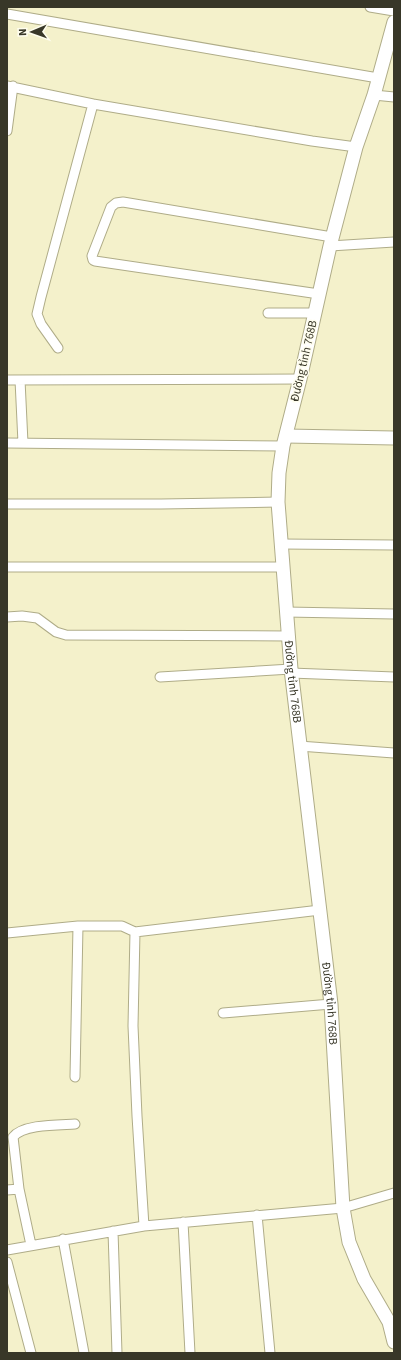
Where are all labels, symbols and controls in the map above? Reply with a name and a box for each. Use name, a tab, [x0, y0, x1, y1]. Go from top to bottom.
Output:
north arrow	[12, 12, 52, 52]
text: N	[15, 28, 30, 36]
street label: Đường tỉnh 768B	[286, 319, 322, 403]
street label: Đường tỉnh 768B	[280, 639, 306, 724]
street label: Đường tỉnh 768B	[318, 961, 342, 1045]

